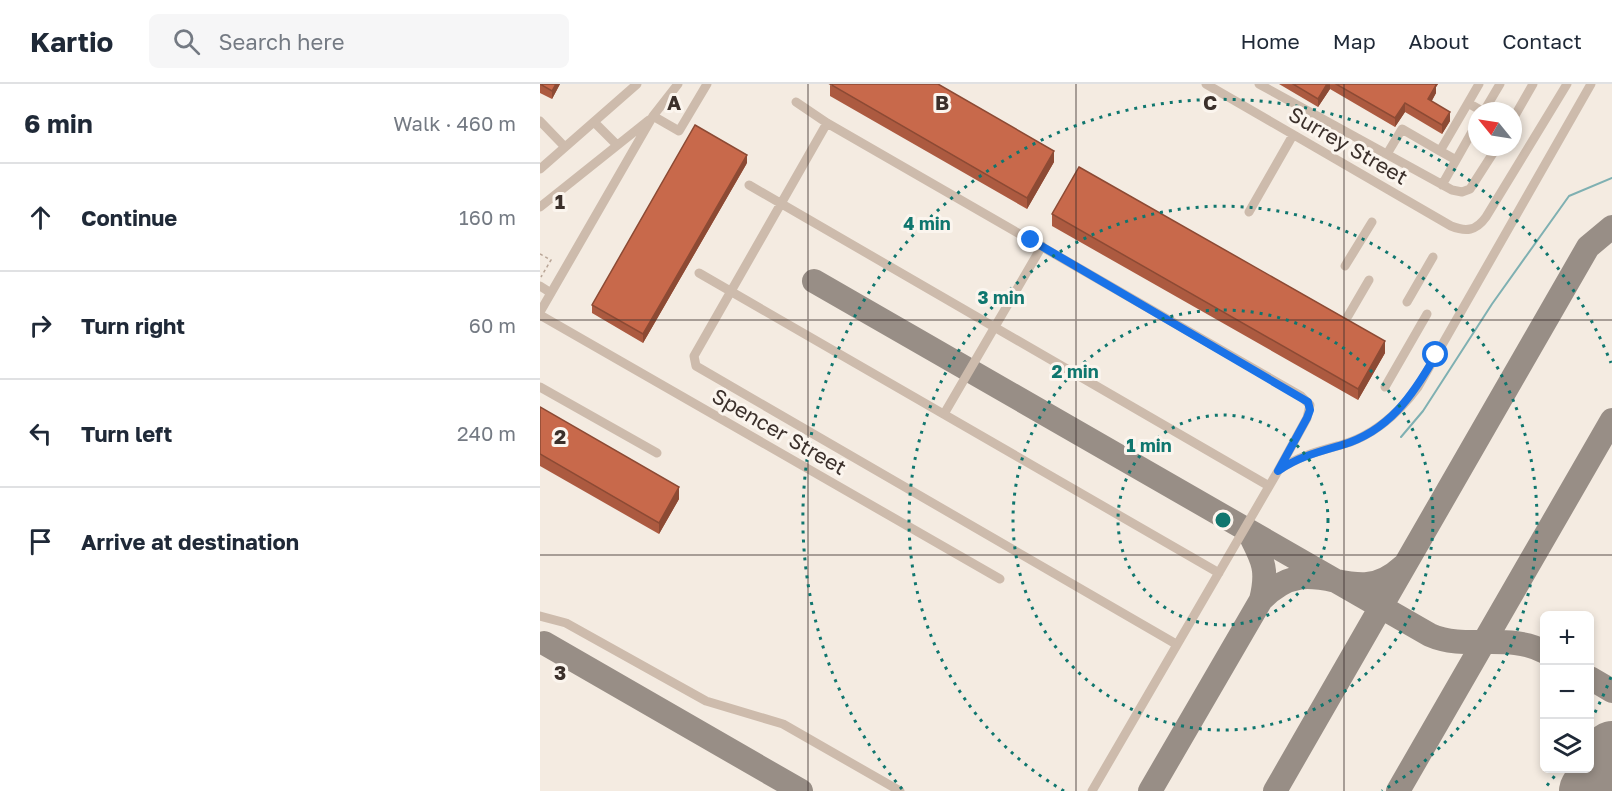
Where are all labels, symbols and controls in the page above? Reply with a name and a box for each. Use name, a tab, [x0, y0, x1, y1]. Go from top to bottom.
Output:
search box	[149, 14, 569, 68]
text: Kartio	[30, 25, 113, 58]
icon: search	[170, 25, 203, 58]
text: Search here	[218, 28, 344, 55]
text: Home	[1240, 28, 1300, 54]
text: Map	[1333, 28, 1376, 54]
text: About	[1409, 28, 1469, 54]
text: Contact	[1502, 28, 1582, 54]
text: A	[667, 90, 681, 114]
text: B	[935, 90, 949, 114]
text: C	[1203, 90, 1217, 114]
street label: Surrey Street	[1284, 101, 1413, 190]
north arrow	[1468, 102, 1522, 156]
text: 6 min	[24, 108, 93, 139]
text: Walk · 460 m	[393, 111, 516, 135]
text: 1	[555, 189, 565, 213]
icon: ahead	[24, 201, 57, 234]
text: Continue	[81, 204, 177, 231]
text: 160 m	[459, 205, 516, 229]
text: 4 min	[903, 212, 951, 234]
route end	[1017, 226, 1043, 252]
text: 3 min	[977, 286, 1025, 308]
icon: right	[24, 309, 57, 342]
text: Turn right	[81, 312, 185, 339]
text: 60 m	[469, 313, 516, 337]
route start	[1422, 341, 1448, 367]
text: 2 min	[1051, 360, 1099, 382]
street label: Spencer Street	[708, 382, 851, 480]
icon: left	[24, 417, 57, 450]
text: Turn left	[81, 420, 172, 447]
text: 240 m	[457, 421, 516, 445]
text: 2	[554, 424, 566, 448]
text: 1 min	[1126, 434, 1172, 456]
centre of rings	[1213, 510, 1233, 530]
icon: arrive	[24, 525, 57, 558]
text: Arrive at destination	[81, 528, 299, 555]
map controls	[1540, 611, 1594, 773]
button: +	[1540, 611, 1594, 665]
text: 3	[554, 660, 566, 684]
button: −	[1540, 665, 1594, 719]
button: layers	[1540, 719, 1594, 773]

